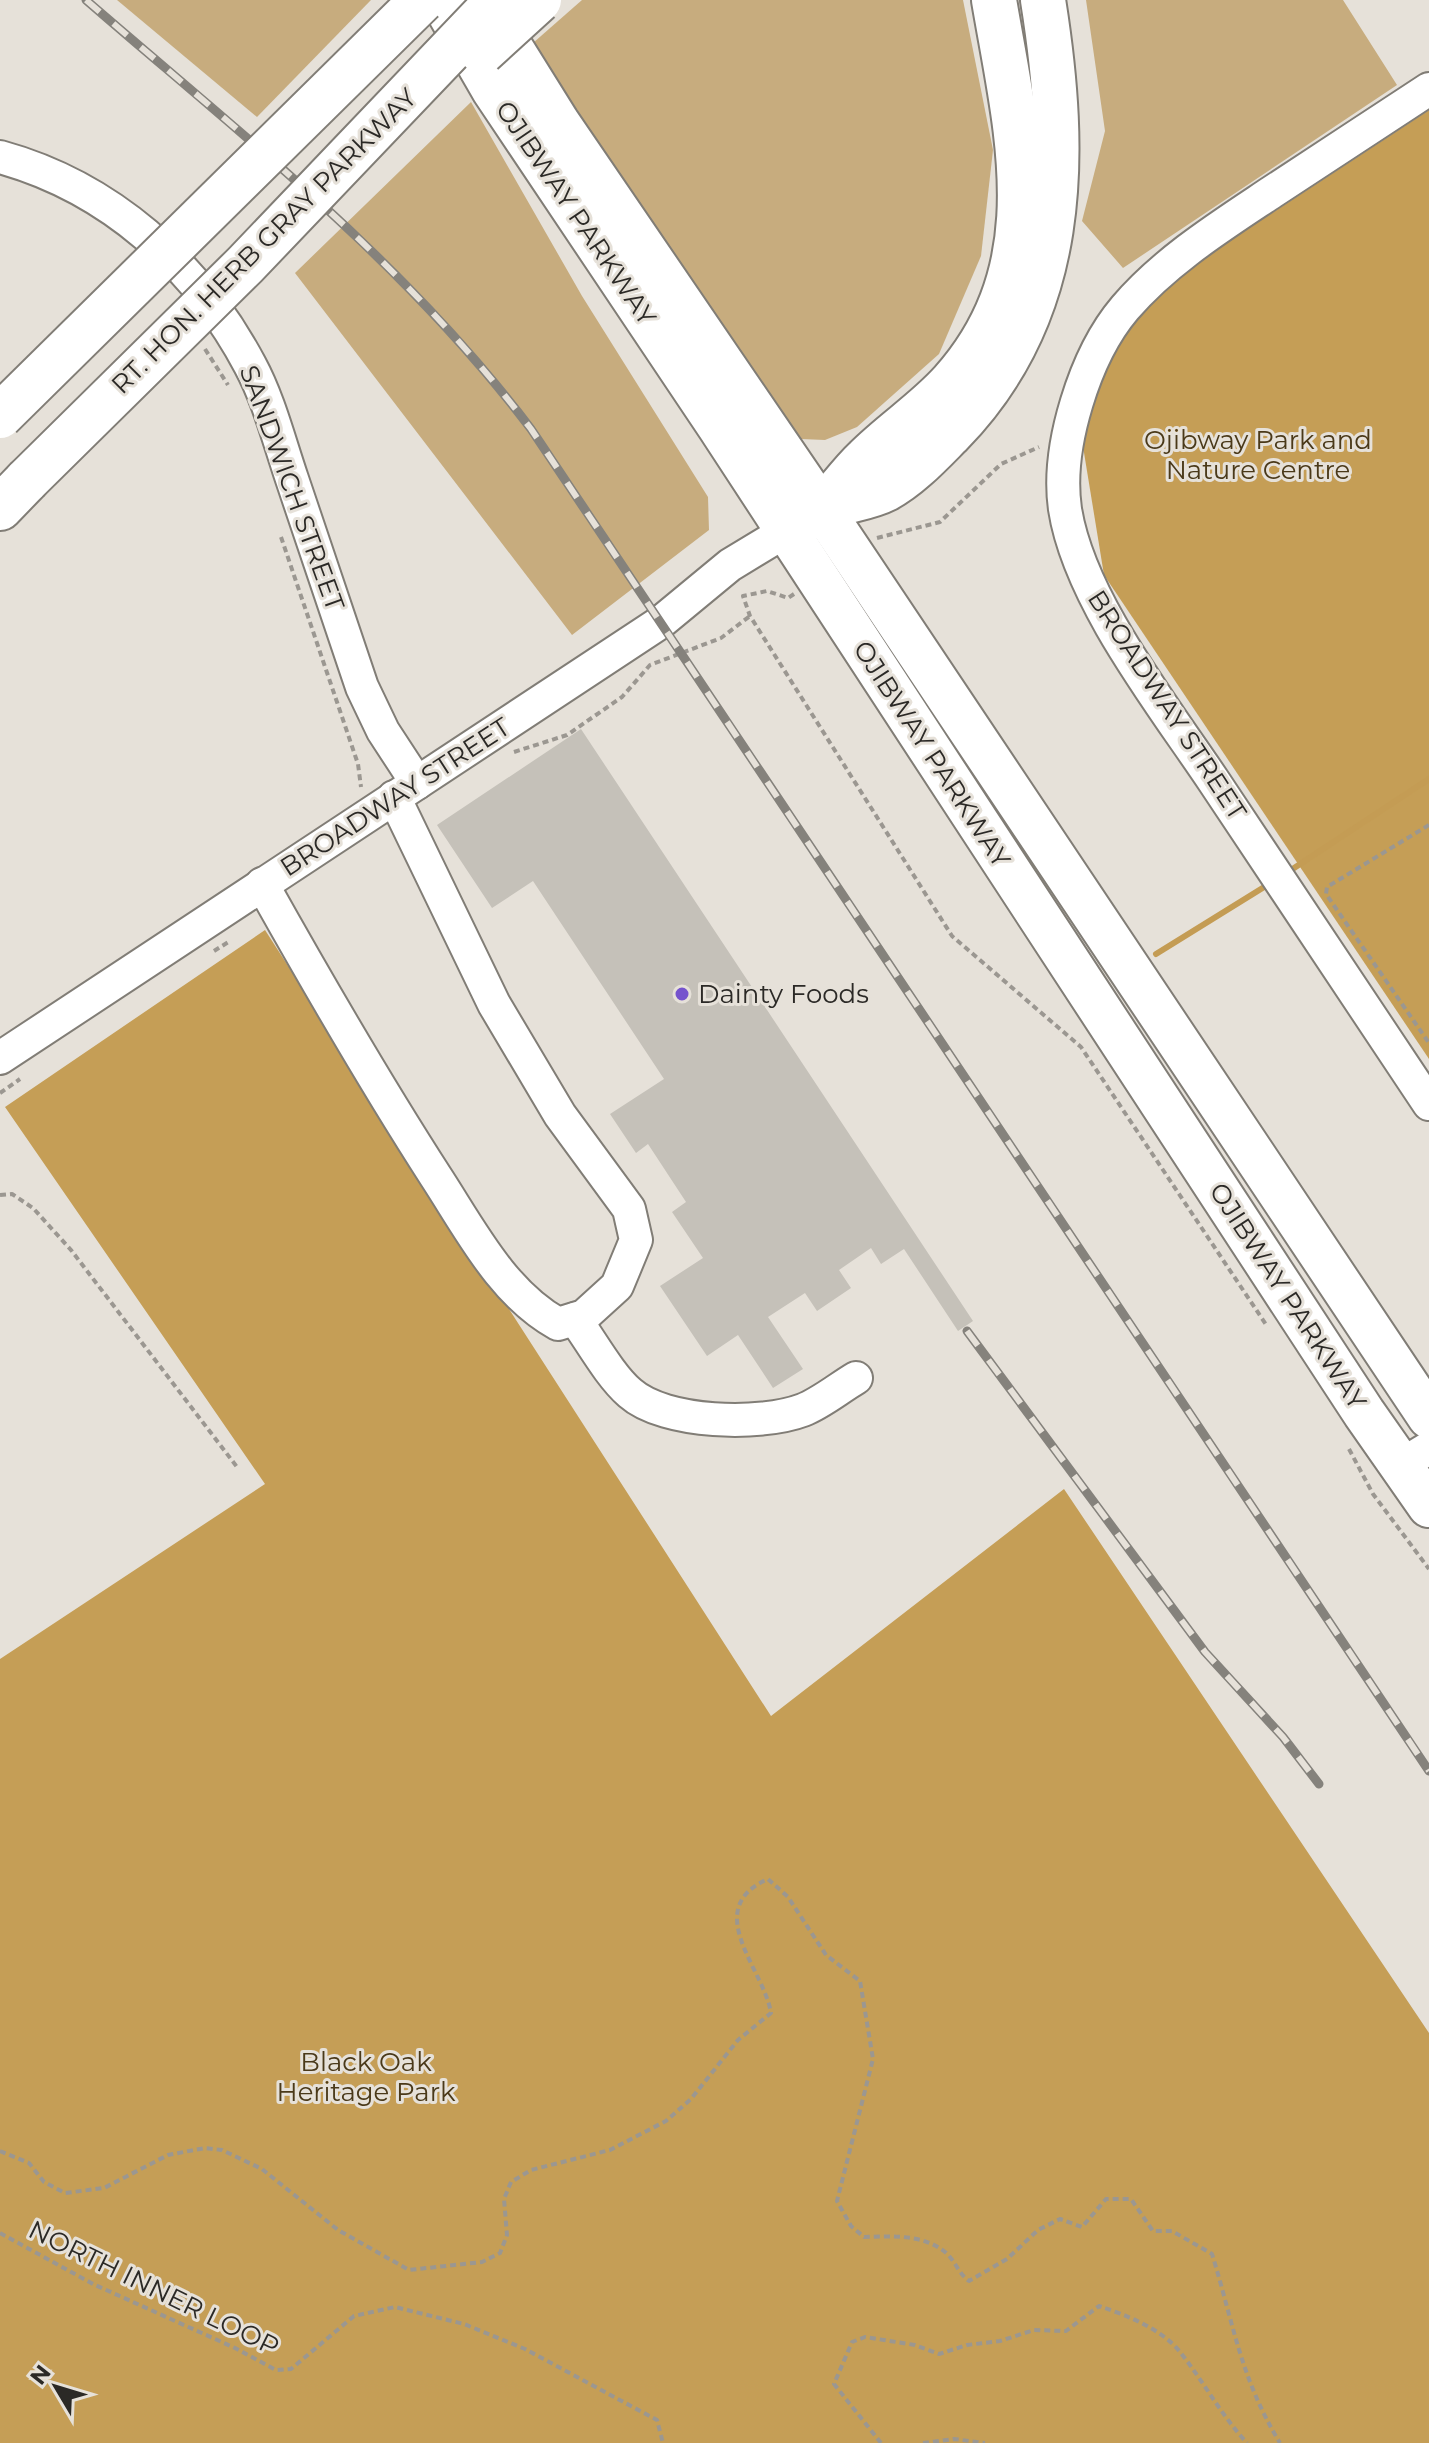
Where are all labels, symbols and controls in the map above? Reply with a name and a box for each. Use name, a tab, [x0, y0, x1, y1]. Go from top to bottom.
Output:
street label: RT. HON. HERB GRAY PARKWAY	[105, 81, 424, 400]
street label: OJIBWAY PARKWAY	[489, 95, 663, 332]
street label: SANDWICH STREET	[233, 361, 351, 615]
park label: Ojibway Park and Nature Centre	[1144, 424, 1372, 486]
street label: BROADWAY STREET	[1081, 584, 1253, 826]
street label: OJIBWAY PARKWAY	[847, 635, 1018, 874]
street label: BROADWAY STREET	[274, 711, 516, 883]
place label: Dainty Foods	[698, 978, 869, 1010]
marker: Dainty Foods	[673, 985, 691, 1003]
street label: OJIBWAY PARKWAY	[1203, 1177, 1374, 1416]
park label: Black Oak Heritage Park	[277, 2046, 456, 2108]
street label: NORTH INNER LOOP	[24, 2213, 284, 2363]
north arrow	[16, 2347, 96, 2427]
text: N	[25, 2360, 57, 2390]

